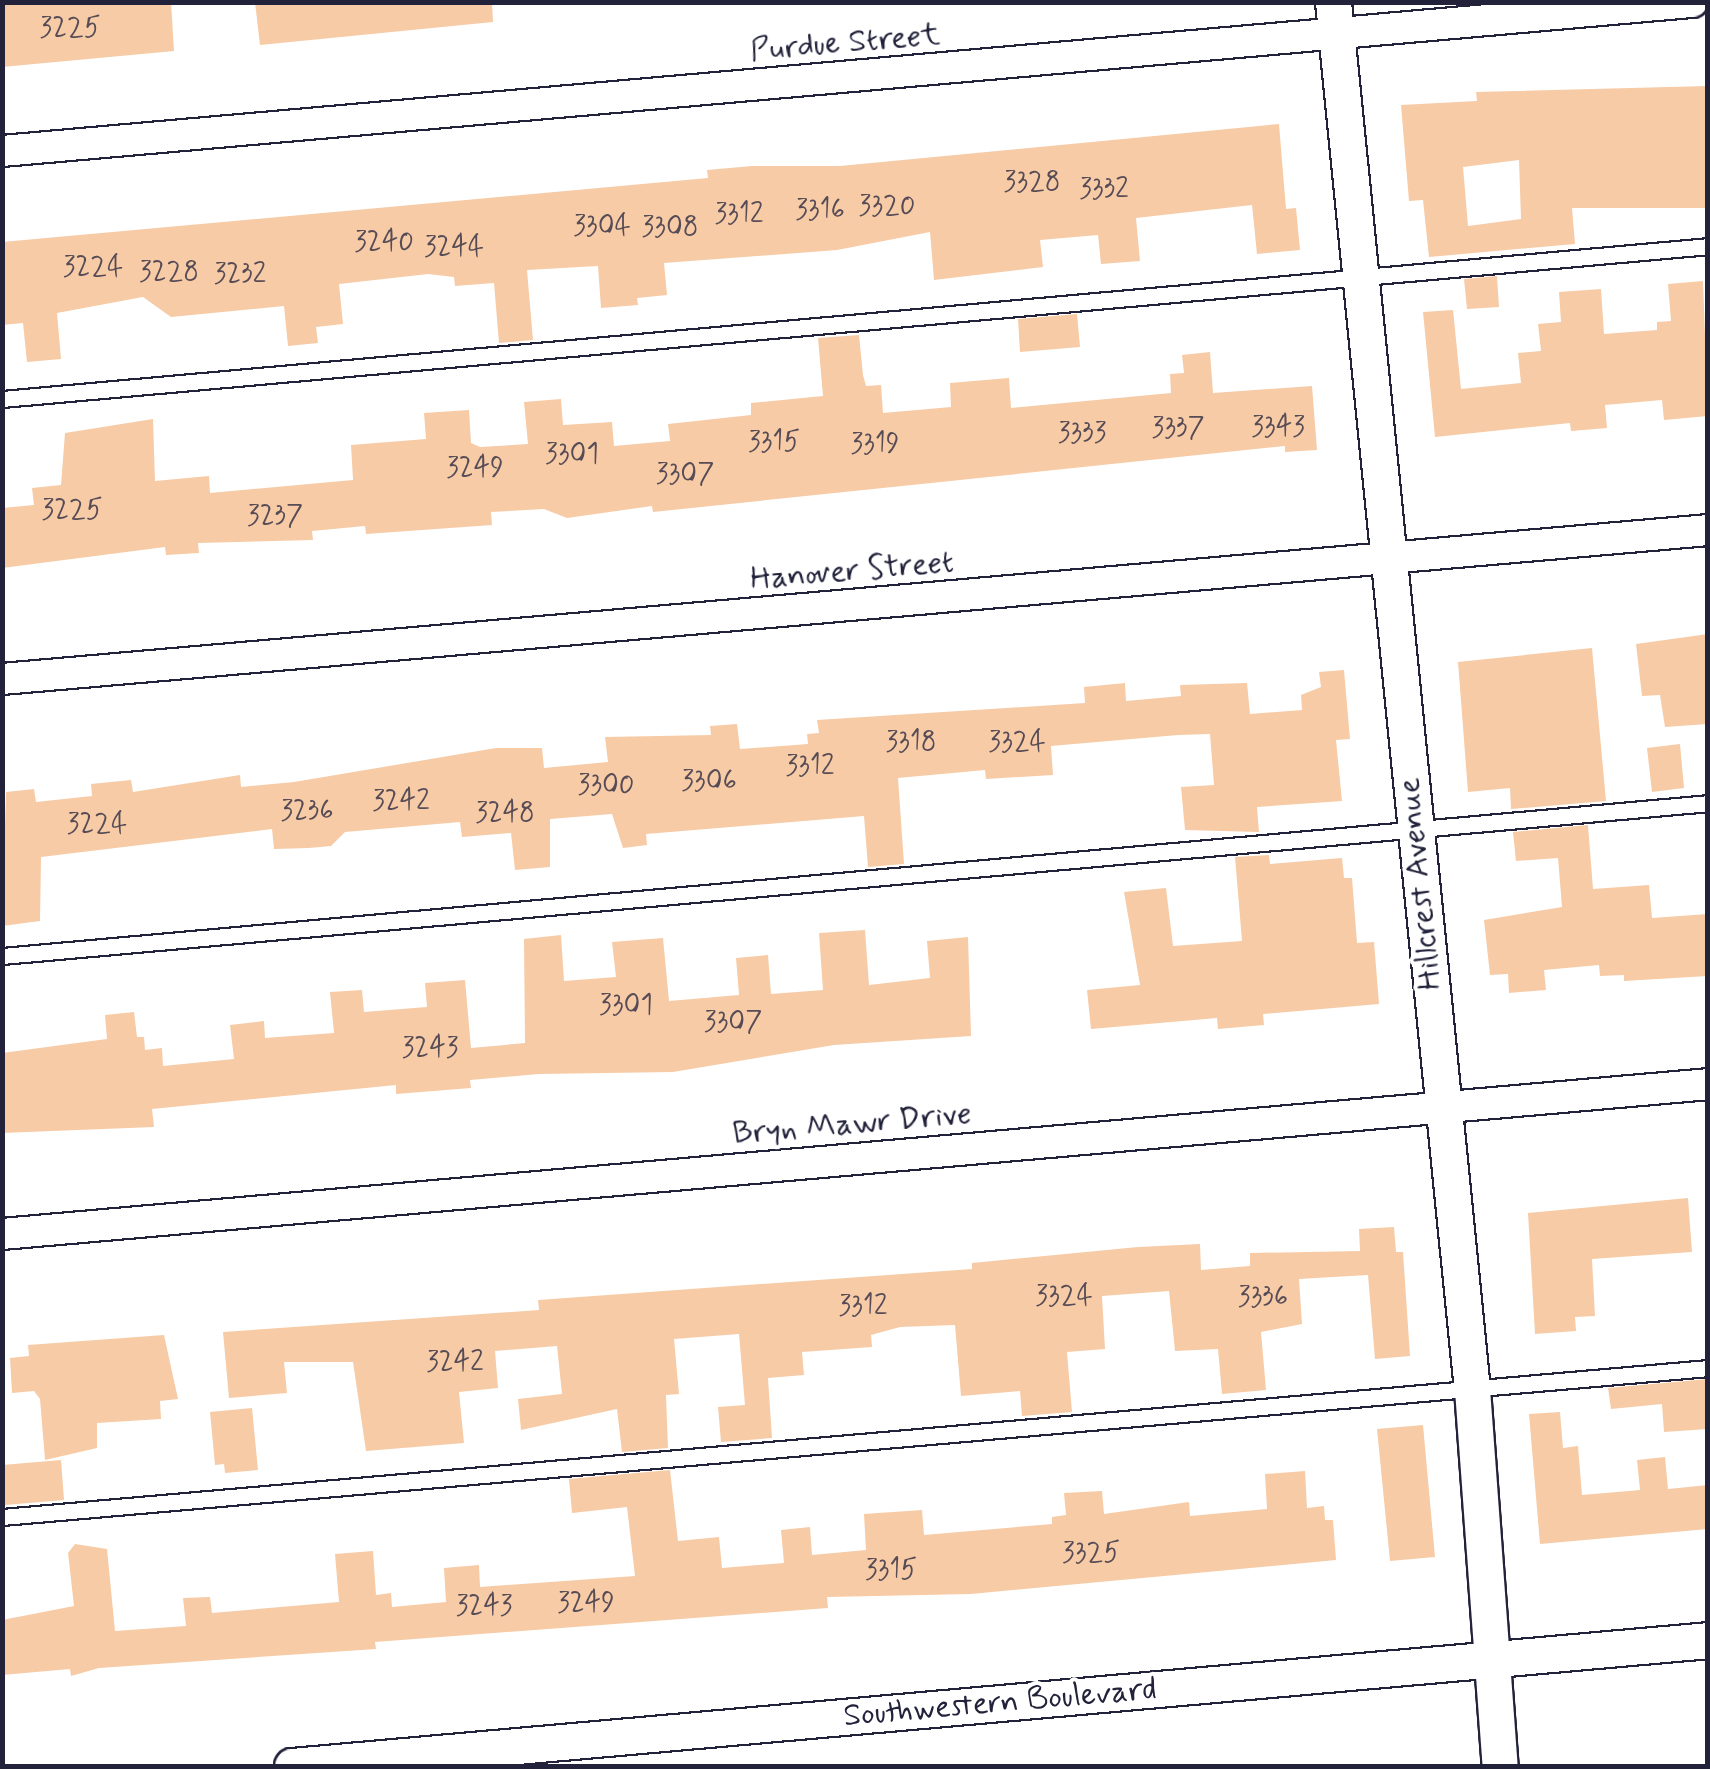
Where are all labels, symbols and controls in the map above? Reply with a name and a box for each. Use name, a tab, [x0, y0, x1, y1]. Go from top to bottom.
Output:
house number: 3225	[40, 12, 100, 46]
street label: Purdue Street	[749, 16, 941, 70]
house number: 3328	[1004, 166, 1060, 200]
house number: 3332	[1079, 173, 1129, 207]
house number: 3320	[859, 190, 915, 224]
house number: 3316	[795, 194, 845, 228]
house number: 3312	[714, 198, 764, 232]
house number: 3304	[573, 210, 631, 244]
house number: 3308	[641, 211, 699, 245]
house number: 3240	[354, 226, 414, 260]
house number: 3244	[424, 231, 484, 265]
house number: 3224	[63, 251, 123, 285]
house number: 3228	[139, 256, 199, 290]
house number: 3232	[214, 258, 266, 292]
house number: 3343	[1251, 411, 1305, 445]
house number: 3337	[1152, 412, 1204, 446]
house number: 3333	[1058, 417, 1106, 451]
house number: 3315	[748, 426, 800, 460]
house number: 3319	[850, 428, 900, 462]
house number: 3301	[545, 438, 599, 472]
house number: 3249	[446, 452, 504, 486]
house number: 3307	[656, 458, 714, 492]
house number: 3225	[42, 494, 102, 528]
house number: 3237	[247, 500, 303, 534]
street label: Hanover Street	[746, 543, 958, 599]
house number: 3318	[885, 726, 937, 760]
house number: 3324	[988, 726, 1046, 760]
house number: 3312	[785, 750, 835, 784]
house number: 3306	[681, 765, 737, 799]
house number: 3300	[578, 769, 634, 803]
street label: Hillcrest Avenue	[1390, 776, 1450, 992]
house number: 3242	[372, 785, 430, 819]
house number: 3236	[280, 795, 334, 829]
house number: 3248	[475, 797, 535, 831]
house number: 3224	[67, 808, 127, 842]
house number: 3301	[599, 989, 653, 1023]
house number: 3307	[704, 1006, 762, 1040]
house number: 3243	[402, 1032, 458, 1066]
street label: Bryn Mawr Drive	[735, 1095, 969, 1153]
house number: 3324	[1035, 1280, 1093, 1314]
house number: 3336	[1238, 1281, 1288, 1315]
house number: 3312	[838, 1290, 888, 1324]
house number: 3242	[426, 1346, 484, 1380]
house number: 3325	[1062, 1537, 1120, 1571]
house number: 3315	[865, 1554, 917, 1588]
house number: 3249	[557, 1587, 615, 1621]
house number: 3243	[456, 1590, 512, 1624]
street label: Southwestern Boulevard	[843, 1670, 1157, 1736]

